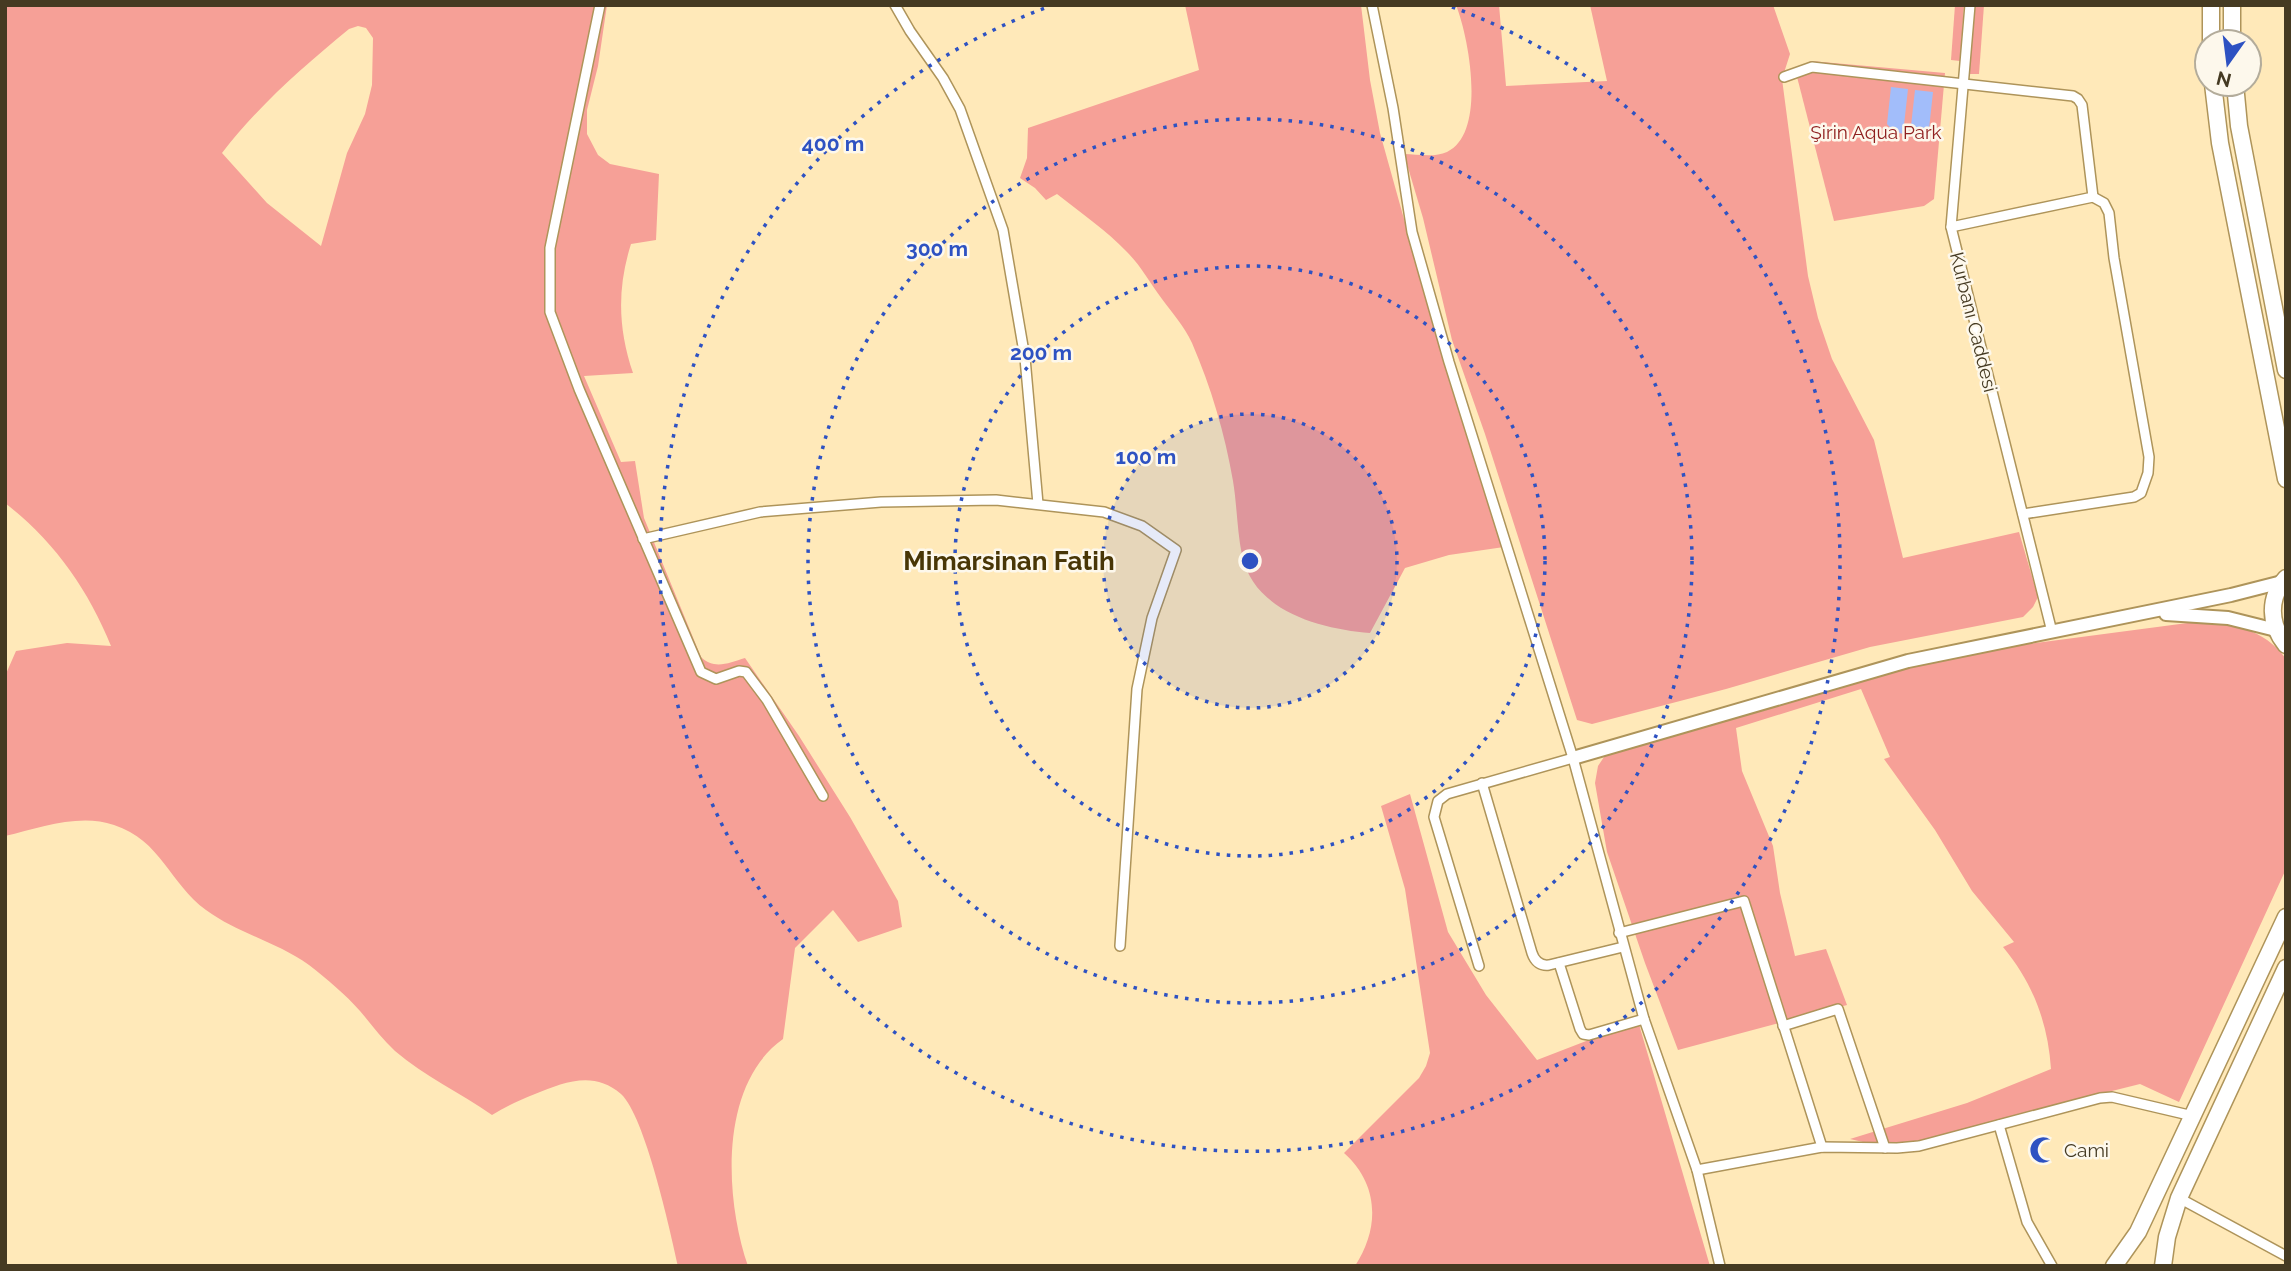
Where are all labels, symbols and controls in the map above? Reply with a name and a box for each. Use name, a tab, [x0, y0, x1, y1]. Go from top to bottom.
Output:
north arrow	[2193, 28, 2263, 98]
text: N	[2214, 67, 2234, 92]
park label: Şirin Aqua Park	[1810, 121, 1942, 143]
text: 400 m	[802, 131, 864, 156]
text: 300 m	[906, 236, 968, 261]
street label: Kurbanı Caddesi	[1946, 250, 2002, 394]
text: 200 m	[1010, 340, 1072, 365]
text: 100 m	[1116, 444, 1176, 469]
district label: Mimarsinan Fatih	[903, 546, 1115, 576]
centre of rings	[1238, 549, 1262, 573]
mosque icon: Cami	[2028, 1135, 2058, 1165]
place label: Cami	[2064, 1139, 2109, 1161]

